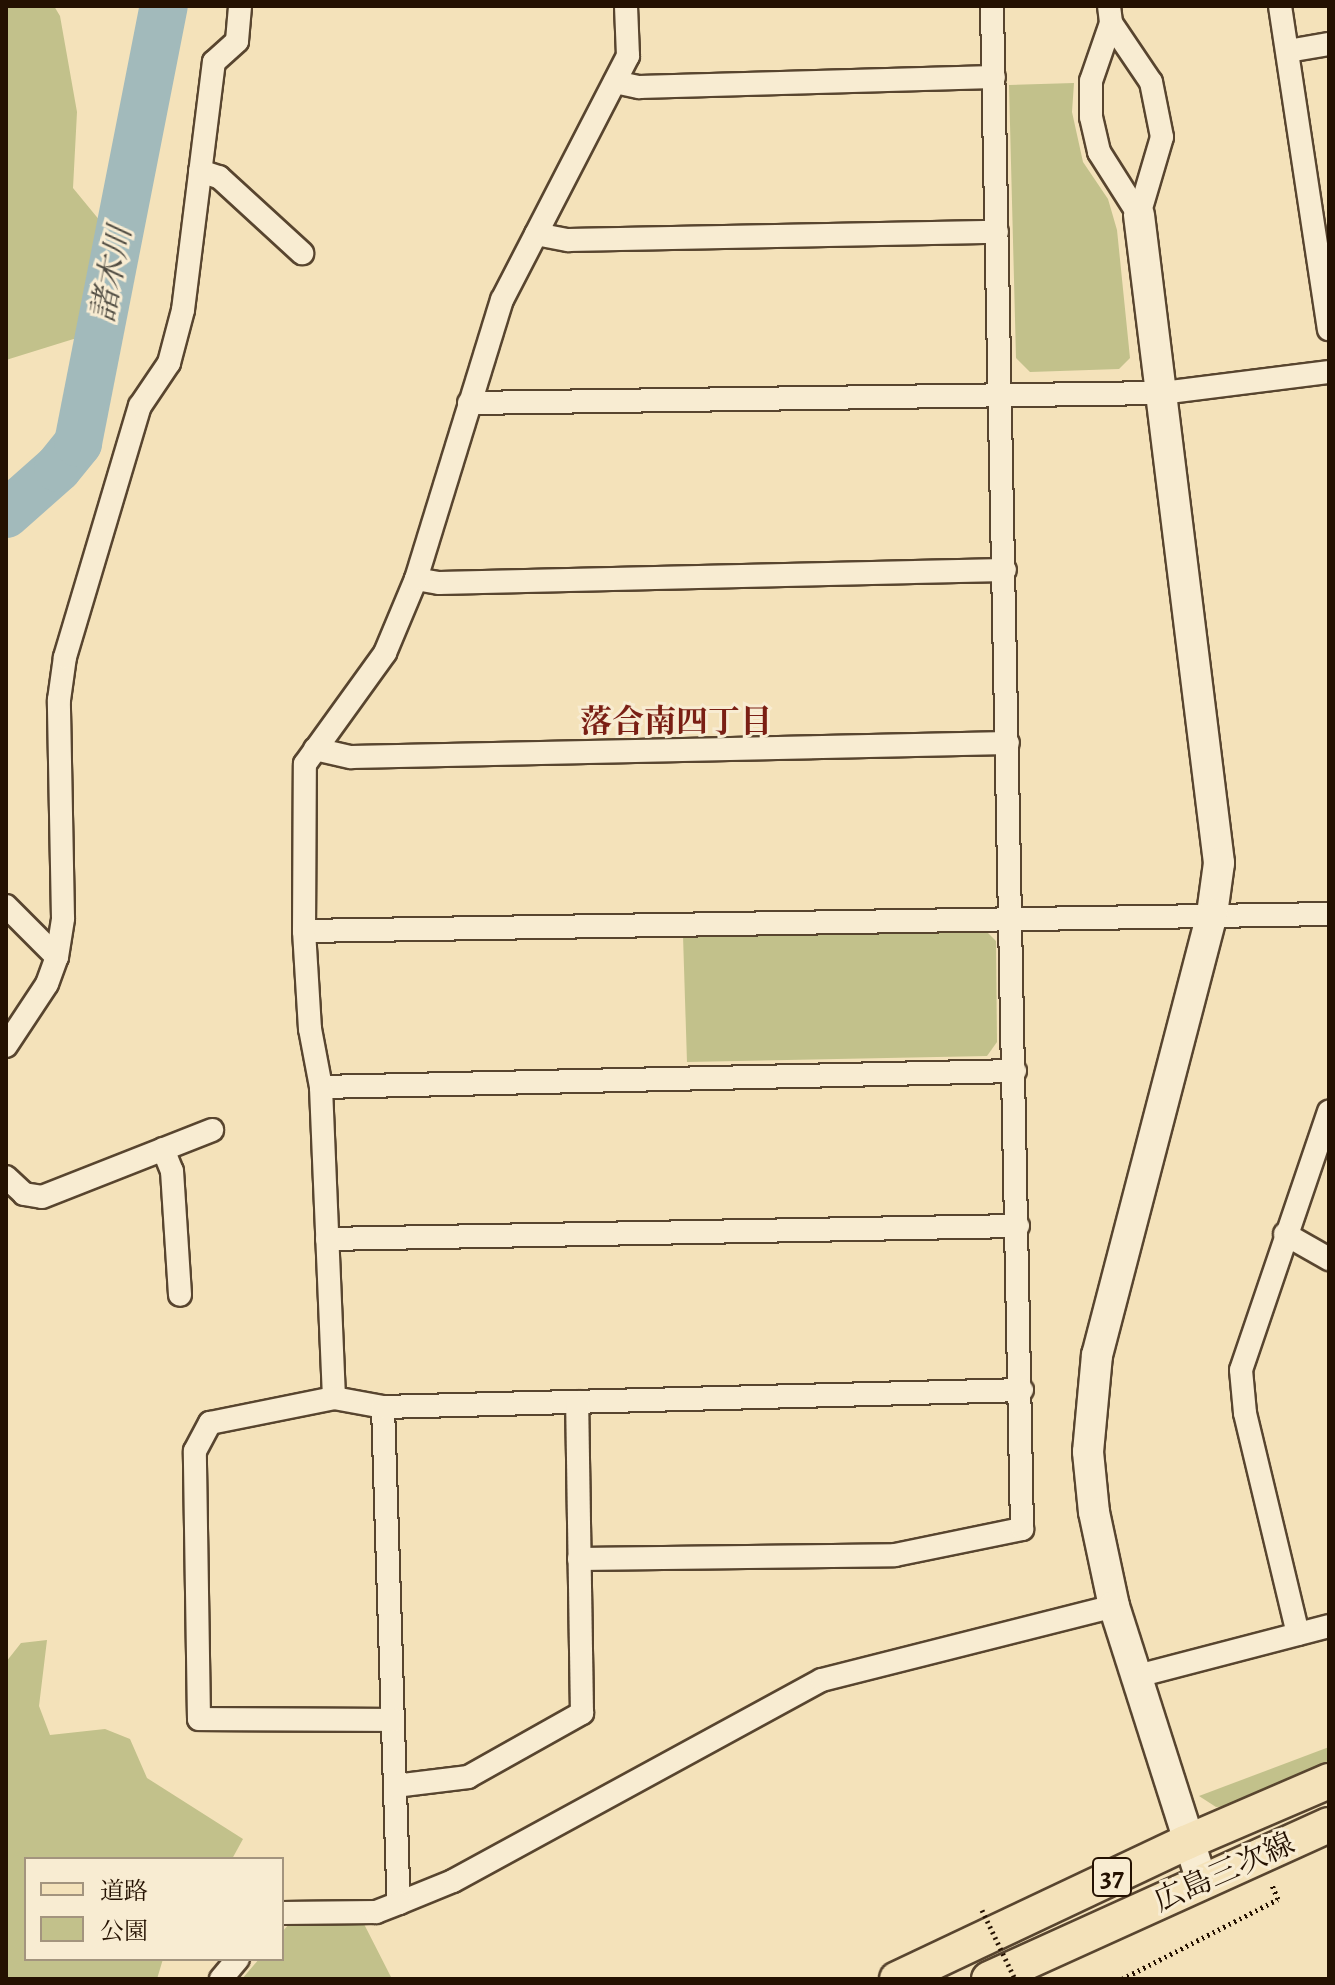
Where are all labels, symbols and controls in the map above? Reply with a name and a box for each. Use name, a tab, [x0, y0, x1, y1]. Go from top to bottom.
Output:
water label: 諸木川	[83, 223, 139, 325]
district label: 落合南四丁目	[580, 702, 772, 740]
street label: 広島三次線	[1148, 1825, 1300, 1919]
road number: 37	[1092, 1853, 1132, 1901]
legend	[24, 1857, 284, 1961]
text: 道路	[100, 1875, 148, 1907]
text: 公園	[100, 1915, 148, 1947]

